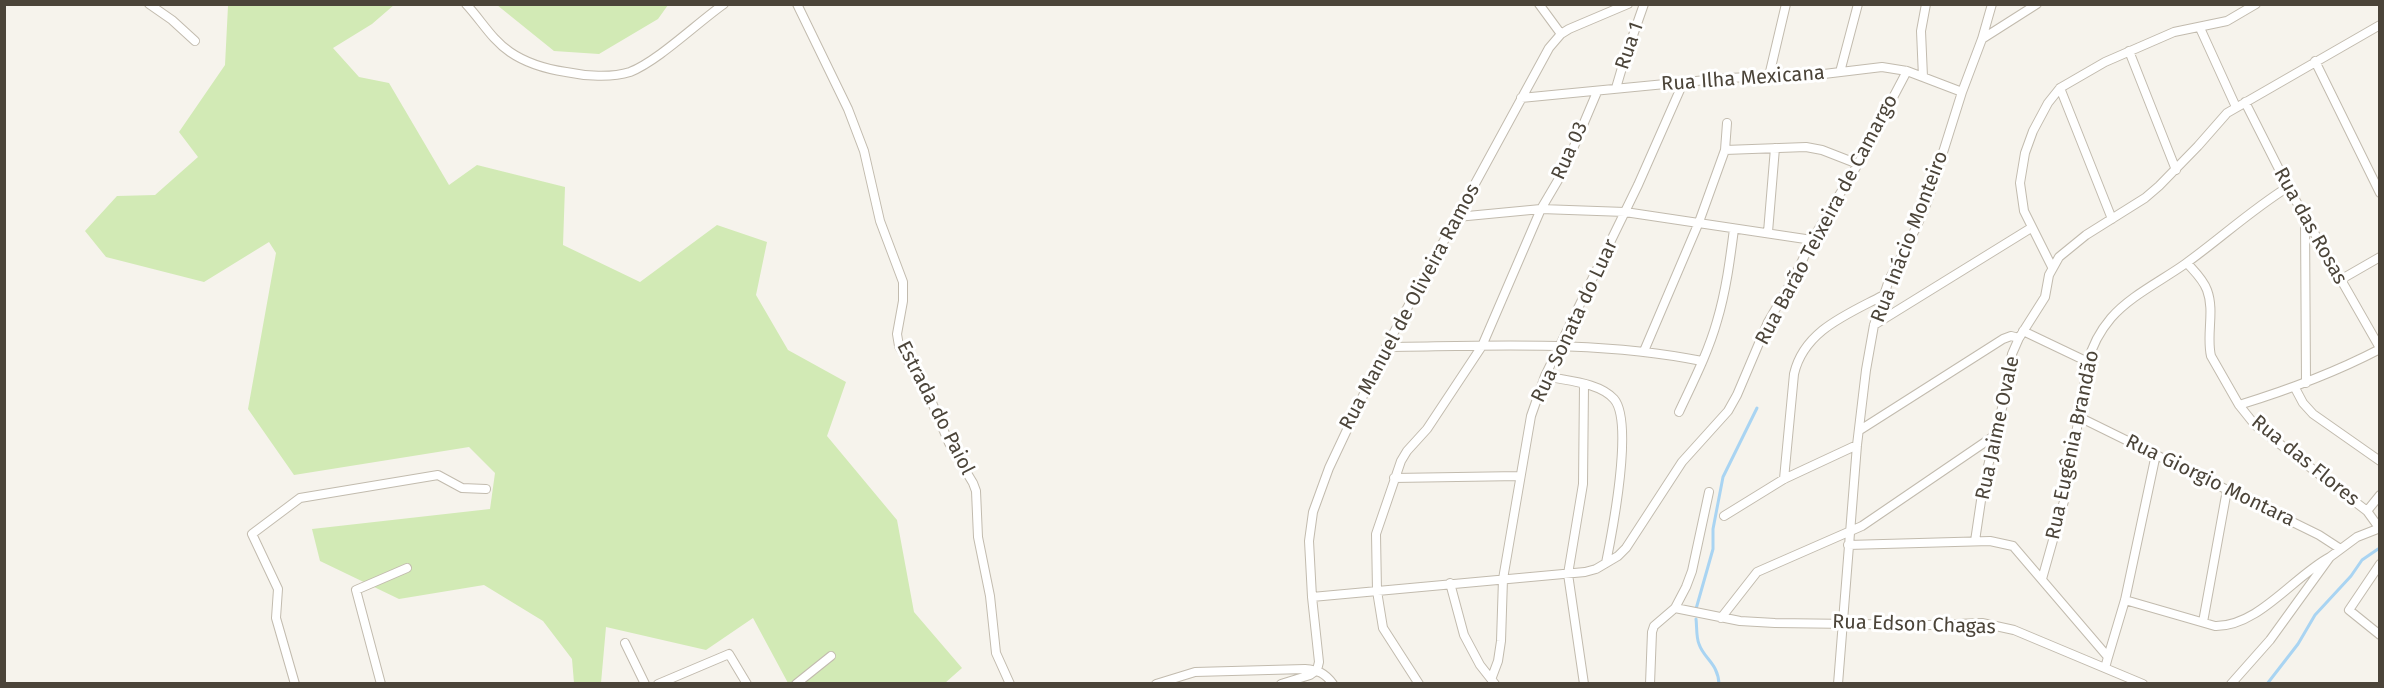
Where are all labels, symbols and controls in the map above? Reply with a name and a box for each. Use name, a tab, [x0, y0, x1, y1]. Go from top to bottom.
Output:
street label: Rua 1	[1611, 19, 1649, 73]
street label: Rua Ilha Mexicana	[1660, 61, 1826, 97]
street label: Rua Barão Teixeira de Camargo	[1751, 91, 1903, 349]
street label: Rua 03	[1547, 118, 1593, 184]
street label: Rua Inácio Monteiro	[1866, 148, 1954, 326]
street label: Rua das Rosas	[2268, 163, 2352, 289]
street label: Rua Manuel de Oliveira Ramos	[1335, 180, 1485, 434]
street label: Rua Sonata do Luar	[1527, 236, 1623, 406]
street label: Estrada do Paiol	[891, 337, 979, 479]
street label: Rua Eugênia Brandão	[2041, 348, 2105, 542]
street label: Rua Jaime Ovale	[1971, 354, 2025, 502]
street label: Rua das Flores	[2246, 410, 2364, 512]
street label: Rua Giorgio Montara	[2122, 430, 2298, 532]
street label: Rua Edson Chagas	[1832, 610, 1996, 640]

